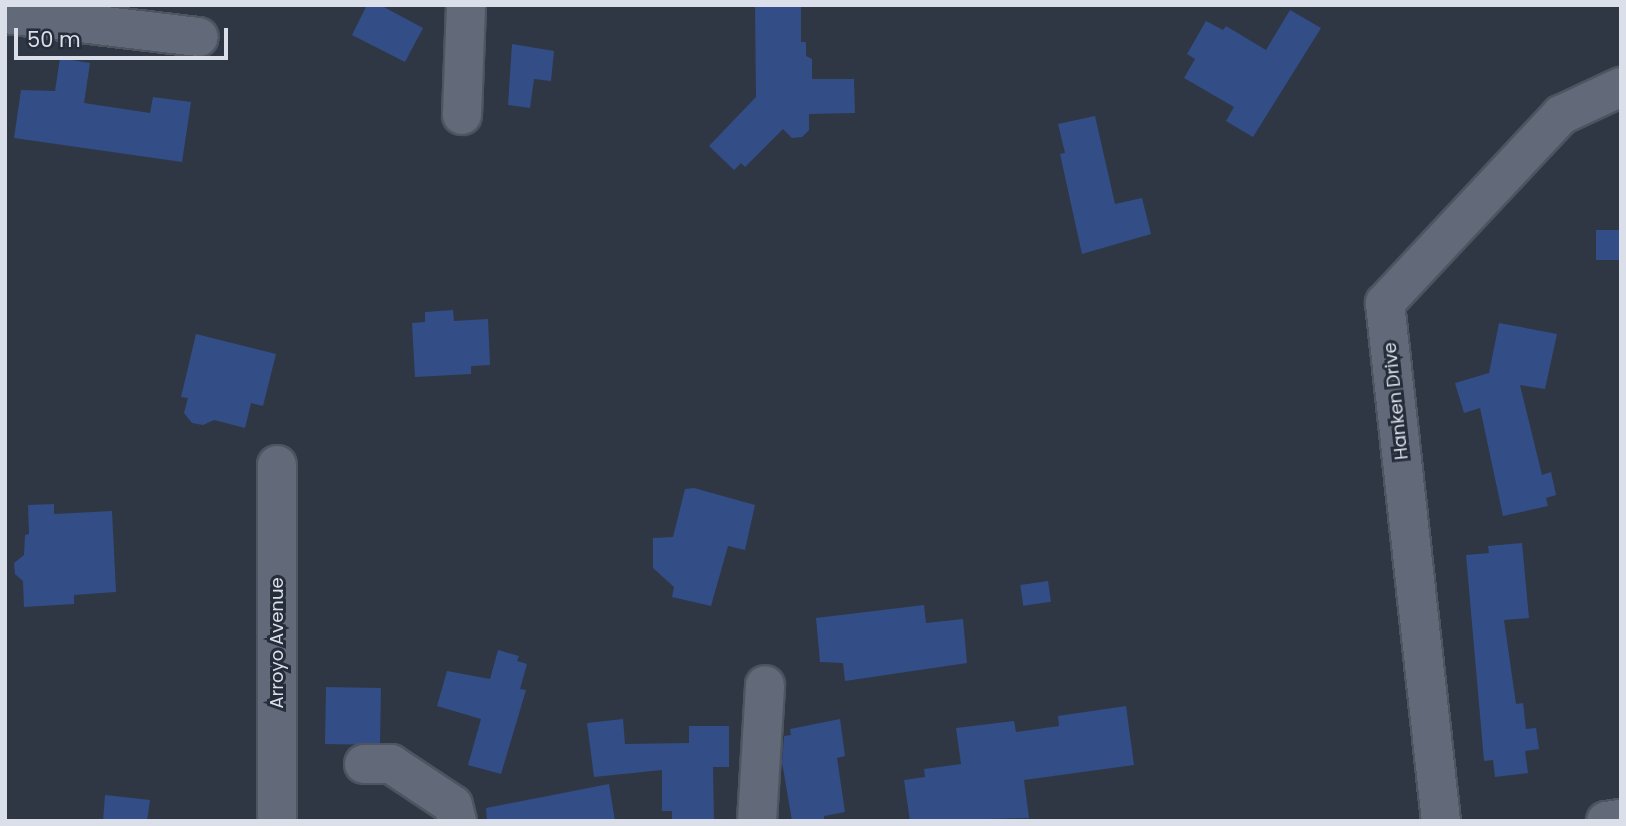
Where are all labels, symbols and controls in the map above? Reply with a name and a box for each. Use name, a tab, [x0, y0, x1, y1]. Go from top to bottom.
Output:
scale bar	[18, 14, 231, 58]
text: 50 m	[27, 25, 81, 54]
street label: Hanken Drive	[1379, 341, 1413, 461]
street label: Arroyo Avenue	[266, 577, 288, 709]

